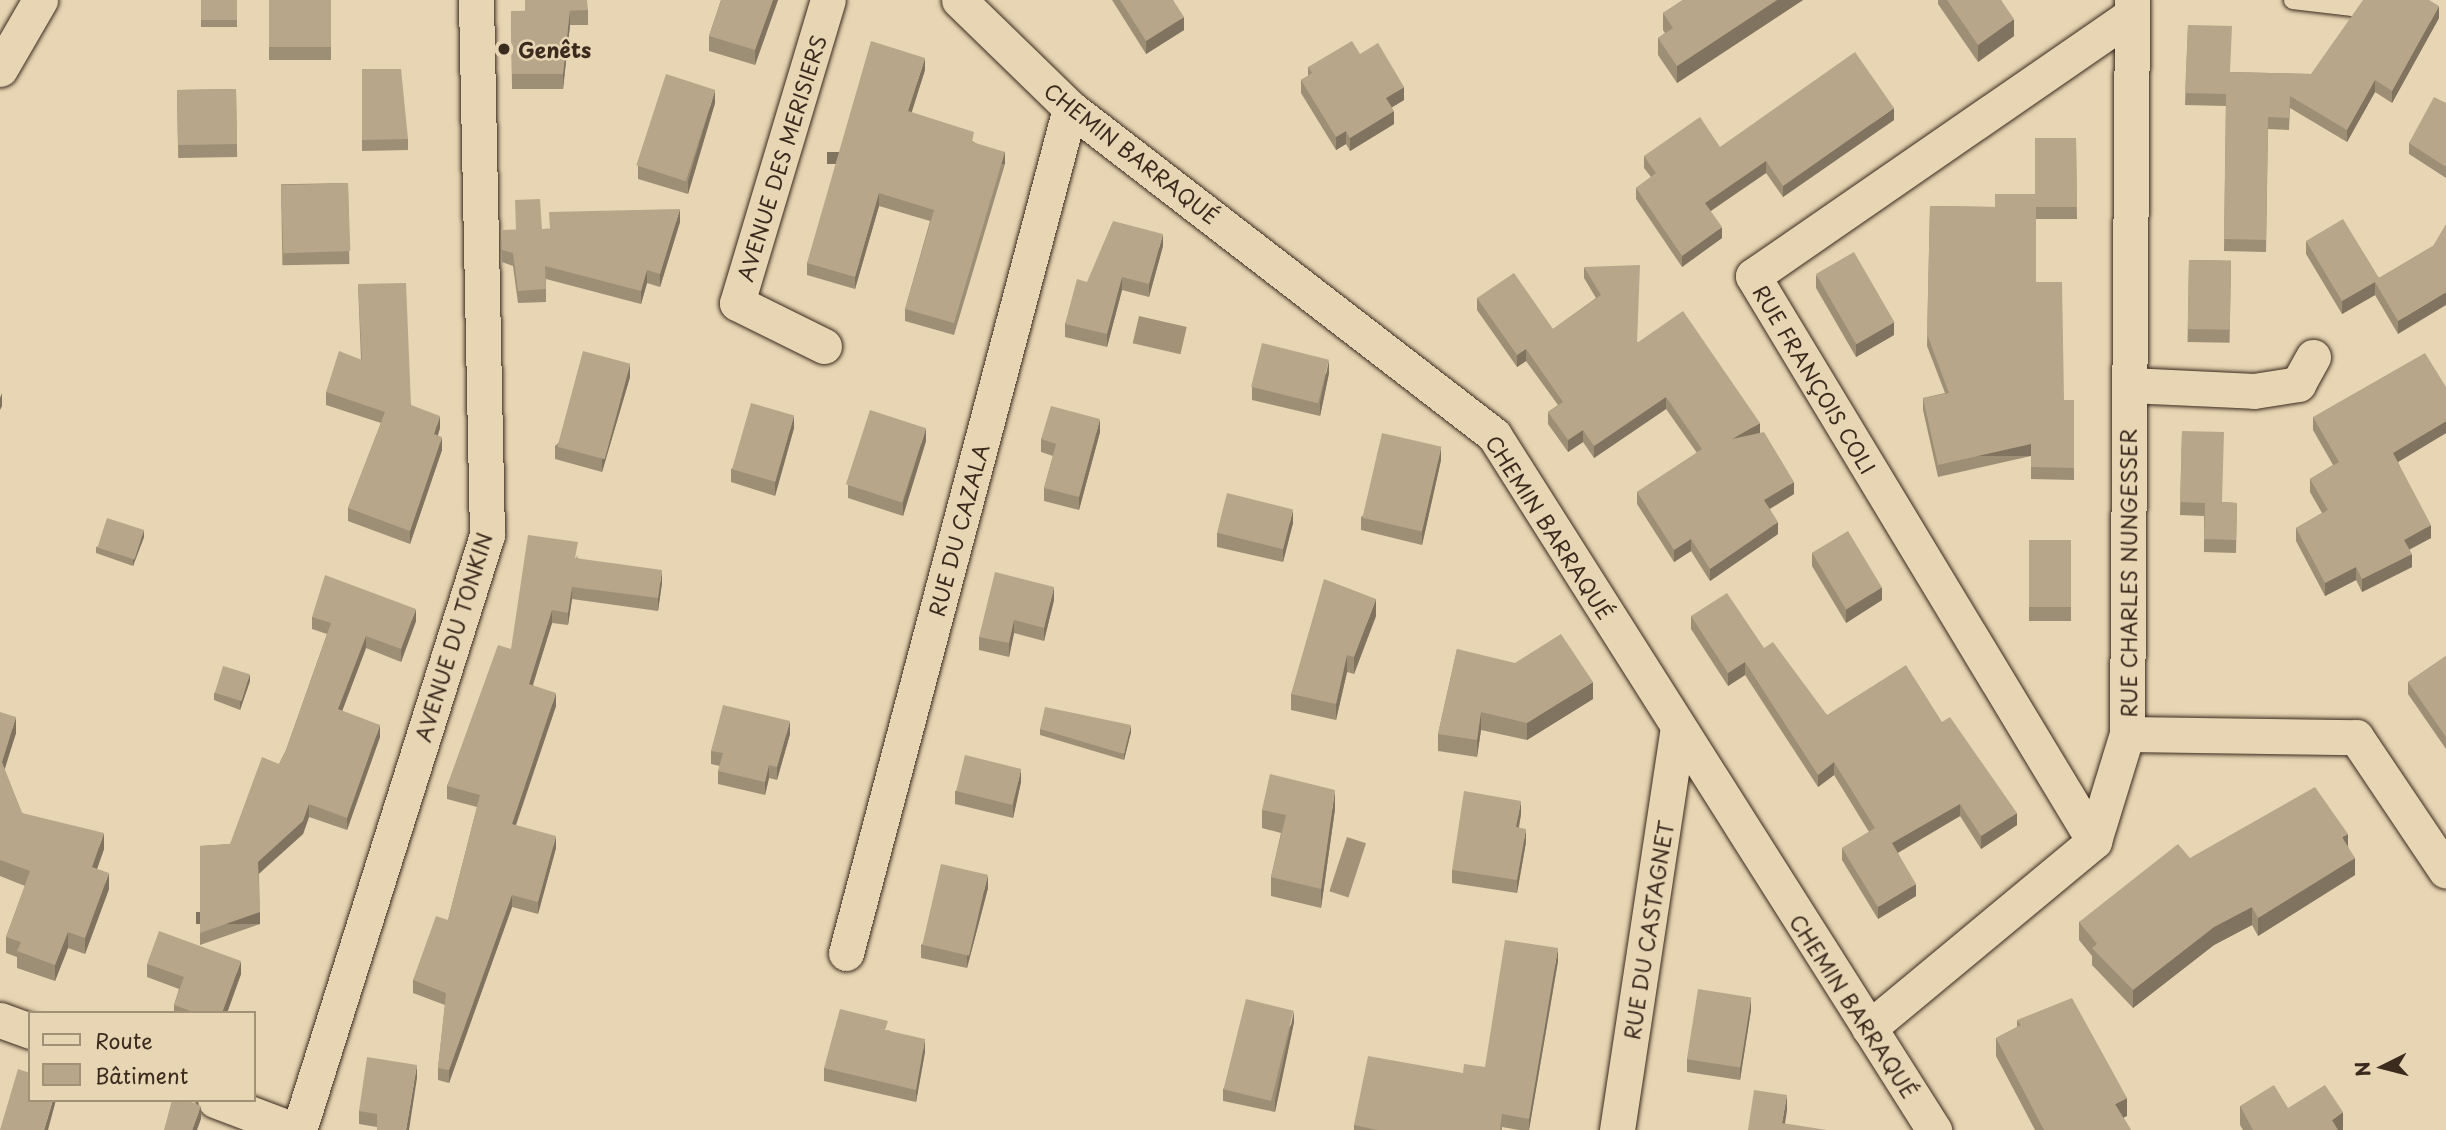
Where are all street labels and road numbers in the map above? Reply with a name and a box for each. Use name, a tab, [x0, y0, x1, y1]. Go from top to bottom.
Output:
street label: AVENUE DES MERISIERS	[731, 30, 831, 286]
street label: CHEMIN BARRAQUÉ	[1039, 77, 1225, 229]
street label: RUE FRANÇOIS COLI	[1748, 278, 1882, 480]
street label: RUE CHARLES NUNGESSER	[2115, 427, 2141, 719]
street label: CHEMIN BARRAQUÉ	[1481, 430, 1619, 624]
street label: RUE DU CAZALA	[923, 440, 993, 620]
street label: AVENUE DU TONKIN	[409, 529, 497, 745]
street label: RUE DU CASTAGNET	[1618, 817, 1678, 1043]
street label: CHEMIN BARRAQUÉ	[1785, 909, 1923, 1103]

